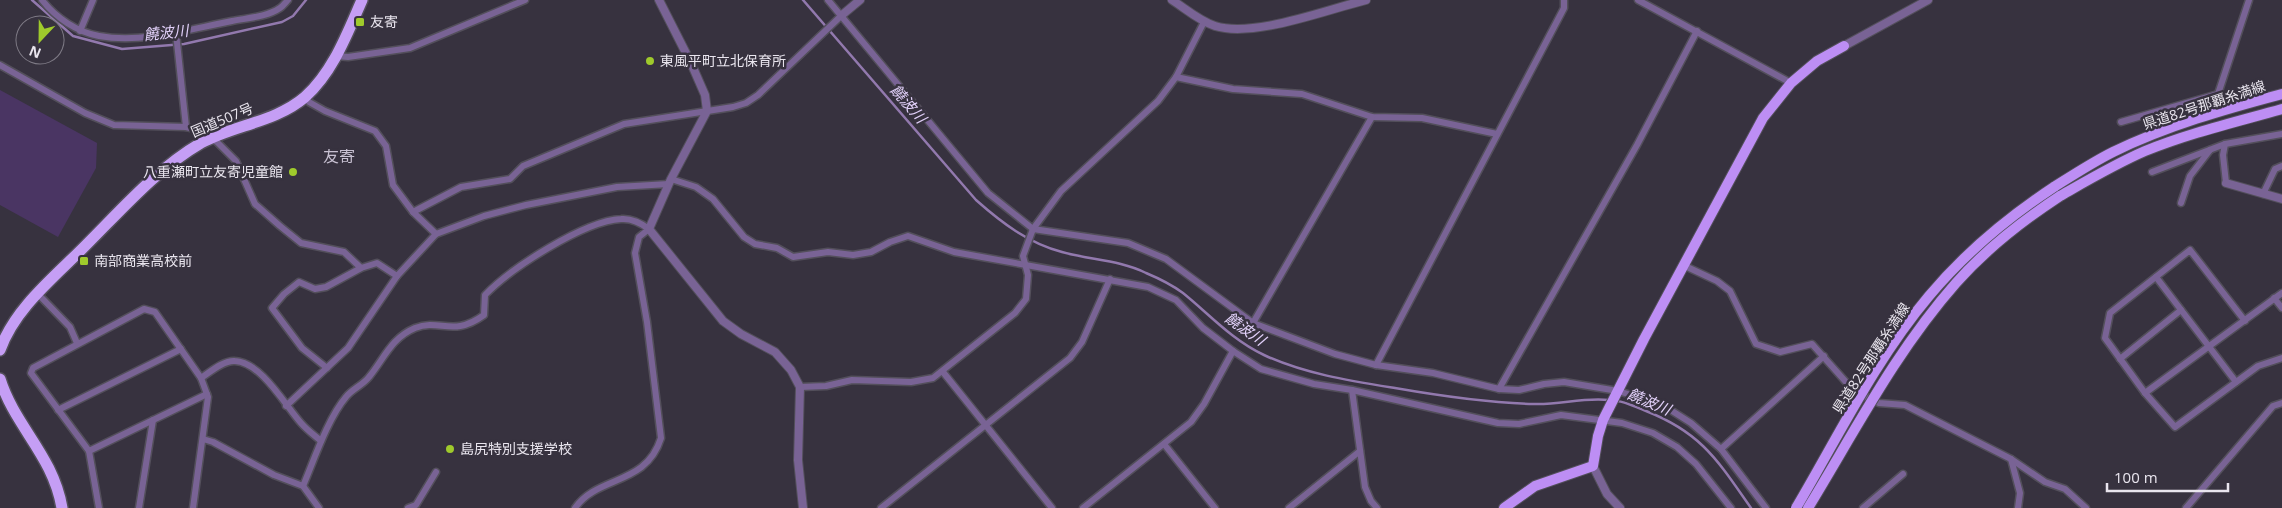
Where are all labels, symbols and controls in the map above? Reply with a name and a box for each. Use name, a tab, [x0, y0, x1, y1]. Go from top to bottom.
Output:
place label: 友寄	[370, 12, 398, 31]
north arrow	[15, 15, 65, 65]
marker: 友寄	[354, 16, 366, 28]
water label: 饒波川	[142, 20, 191, 44]
text: N	[26, 42, 44, 63]
place label: 東風平町立北保育所	[660, 51, 786, 70]
marker: 東風平町立北保育所	[644, 55, 656, 67]
street label: 県道82号那覇糸満線	[2140, 76, 2268, 133]
water label: 饒波川	[886, 80, 932, 128]
street label: 国道507号	[188, 98, 256, 141]
district label: 友寄	[323, 145, 355, 167]
place label: 八重瀬町立友寄児童館	[143, 162, 283, 181]
marker: 八重瀬町立友寄児童館	[287, 166, 299, 178]
place label: 南部商業高校前	[94, 251, 192, 270]
marker: 南部商業高校前	[78, 255, 90, 267]
street label: 県道82号那覇糸満線	[1828, 299, 1913, 417]
water label: 饒波川	[1221, 307, 1271, 350]
water label: 饒波川	[1625, 383, 1676, 420]
place label: 島尻特別支援学校	[460, 439, 572, 458]
marker: 島尻特別支援学校	[444, 443, 456, 455]
scale bar	[2107, 460, 2228, 492]
text: 100 m	[2114, 467, 2158, 487]

